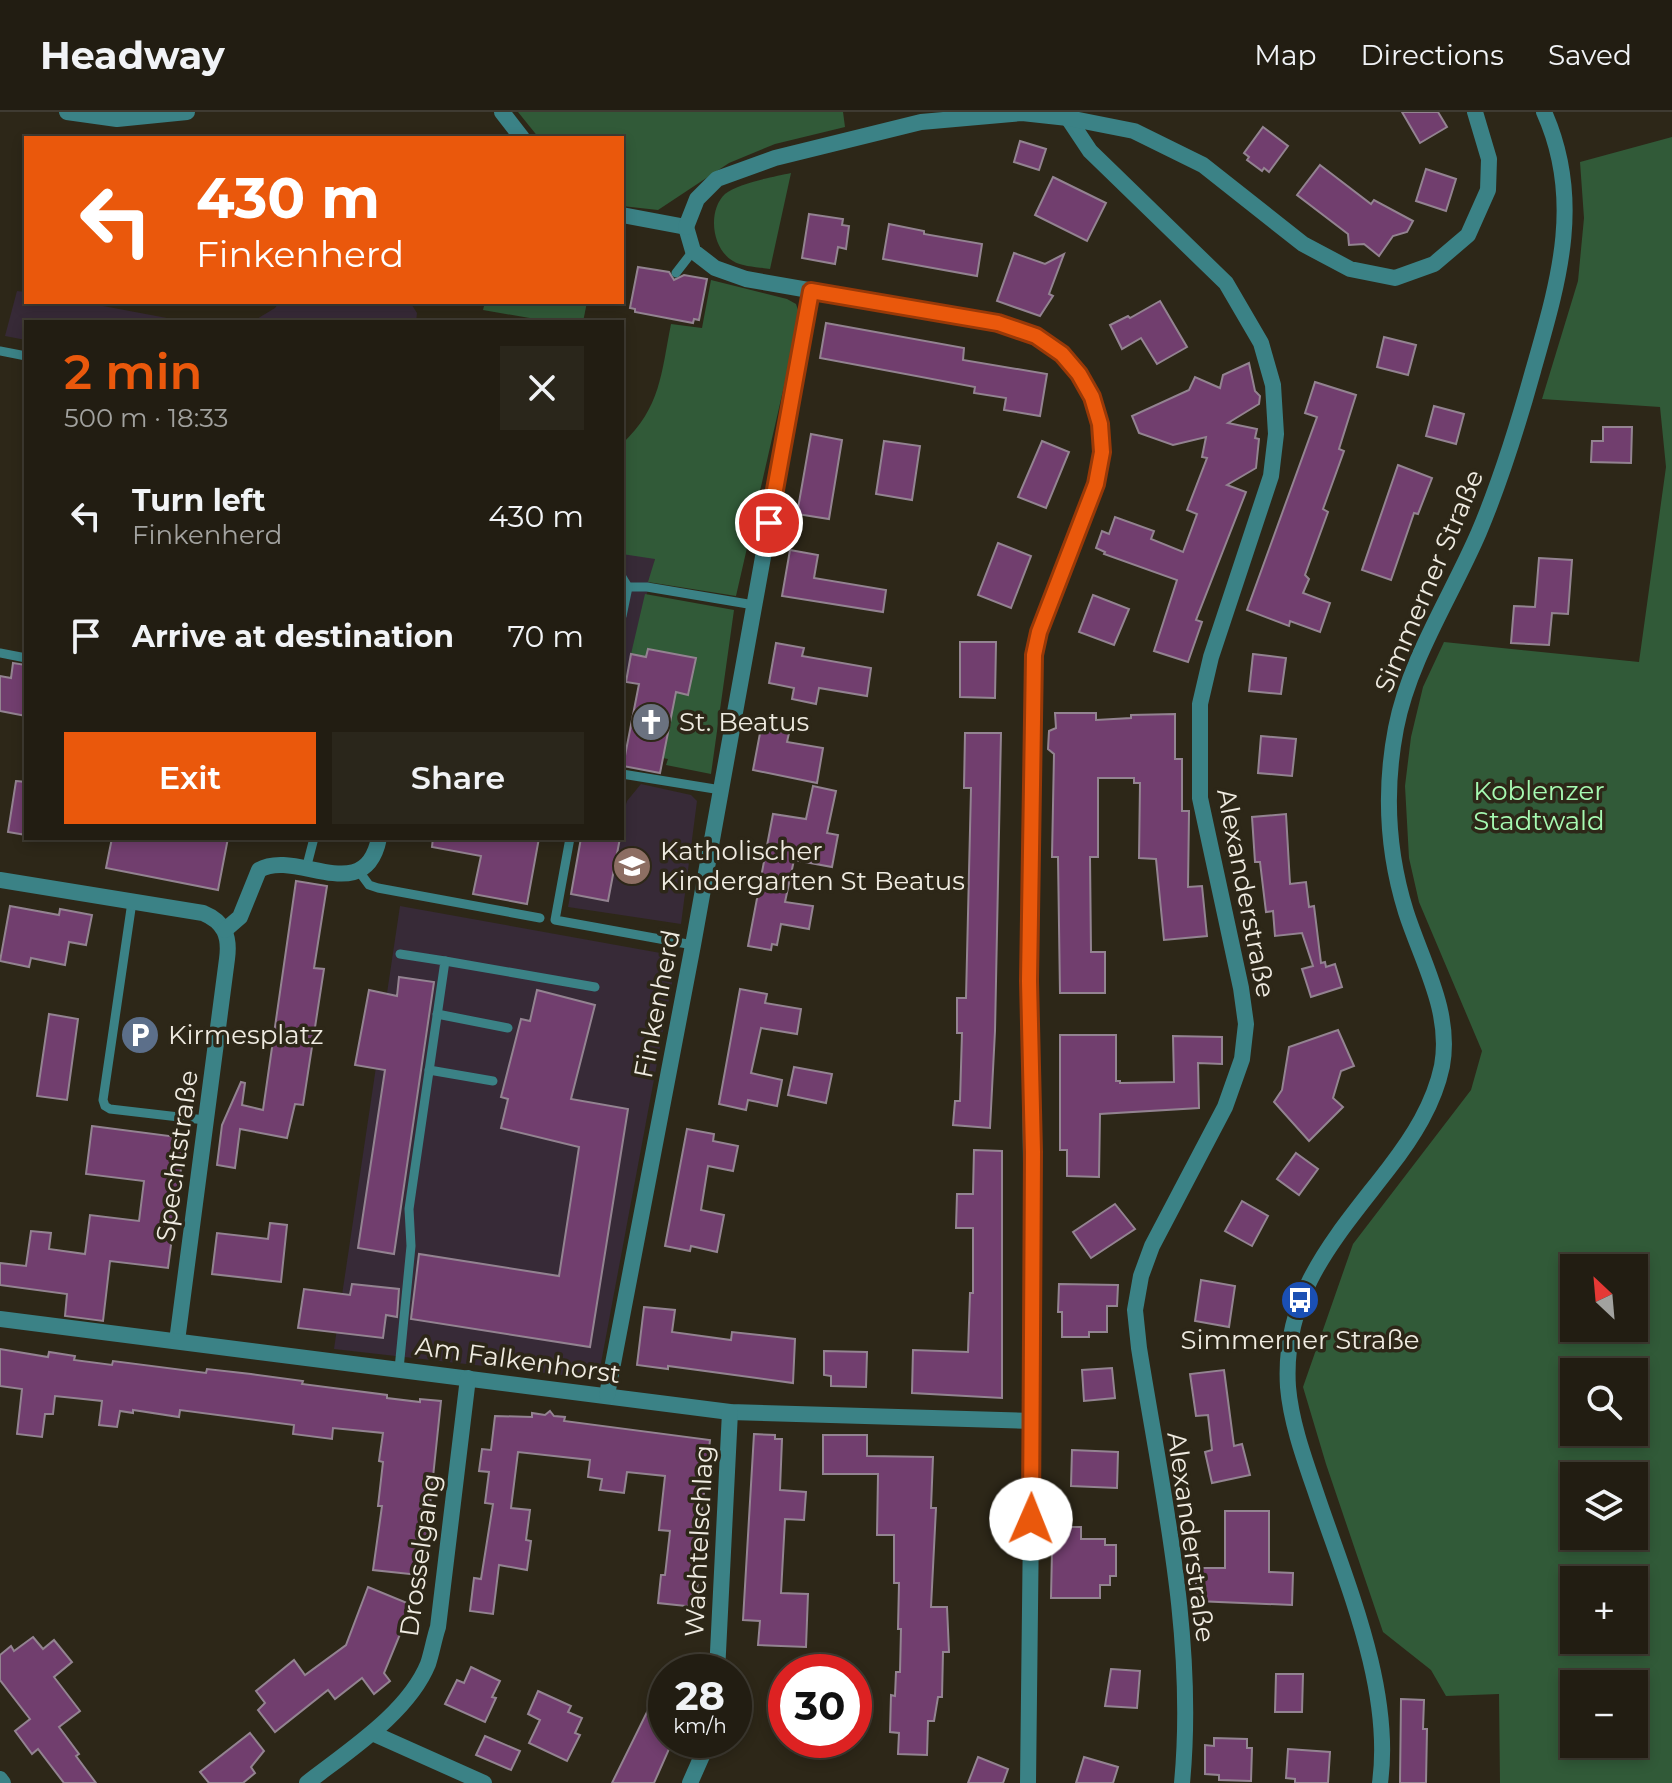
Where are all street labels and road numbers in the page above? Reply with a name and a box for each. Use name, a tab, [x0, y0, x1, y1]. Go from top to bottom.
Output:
street label: Simmerner Straße	[1368, 465, 1490, 697]
street label: Alexanderstraße	[1210, 786, 1282, 1000]
street label: Finkenherd	[627, 927, 687, 1081]
street label: Spechtstraße	[149, 1068, 205, 1244]
street label: Am Falkenhorst	[413, 1330, 623, 1390]
street label: Alexanderstraße	[1160, 1430, 1222, 1644]
street label: Wachtelschlag	[678, 1444, 720, 1638]
street label: Drosselgang	[393, 1471, 447, 1639]

